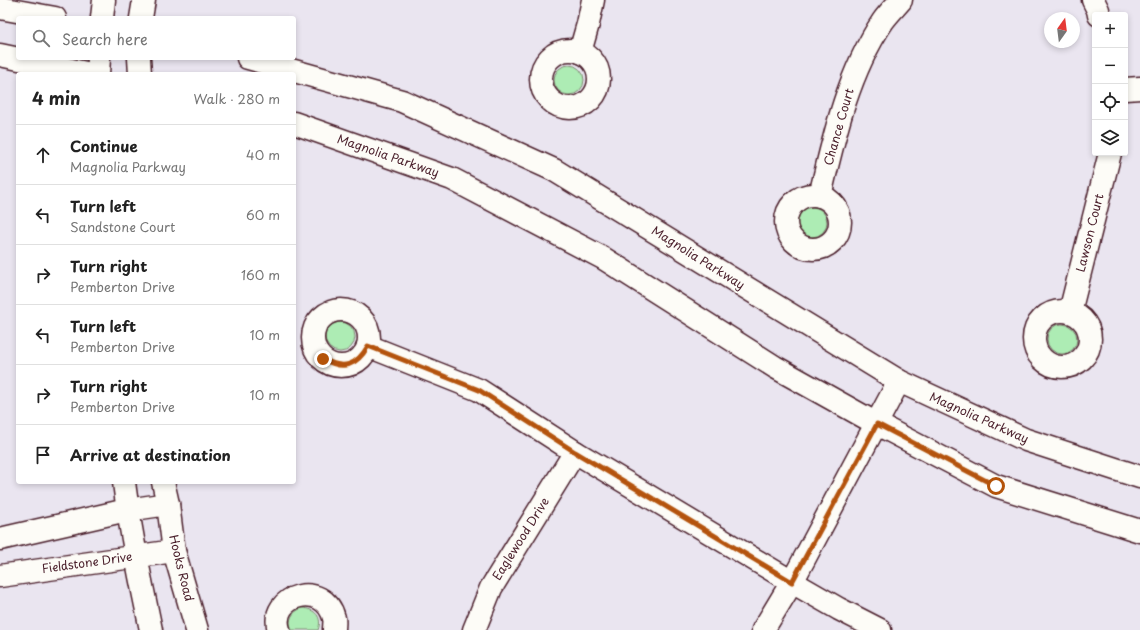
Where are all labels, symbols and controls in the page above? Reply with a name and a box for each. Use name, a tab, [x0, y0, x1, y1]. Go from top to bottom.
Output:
north arrow	[1044, 12, 1080, 48]
map controls	[1092, 12, 1128, 156]
button: +	[1092, 12, 1128, 48]
search box	[16, 16, 296, 60]
icon: search	[30, 27, 52, 49]
text: Search here	[62, 27, 148, 50]
button: −	[1092, 48, 1128, 84]
button: locate	[1092, 84, 1128, 120]
text: 4 min	[32, 85, 80, 111]
street label: Chance Court	[818, 86, 858, 167]
text: Walk · 280 m	[193, 89, 280, 108]
button: layers	[1092, 120, 1128, 156]
street label: Magnolia Parkway	[335, 129, 442, 181]
text: Continue	[70, 134, 138, 157]
icon: ahead	[32, 144, 54, 166]
text: 40 m	[246, 145, 280, 164]
text: Magnolia Parkway	[70, 157, 186, 176]
street label: Lawson Court	[1071, 192, 1107, 274]
text: Turn left	[70, 194, 136, 217]
icon: left	[32, 204, 54, 226]
text: 60 m	[246, 205, 280, 224]
text: Sandstone Court	[70, 217, 175, 236]
street label: Magnolia Parkway	[648, 221, 749, 293]
text: Turn right	[70, 254, 147, 277]
icon: right	[32, 264, 54, 286]
text: 160 m	[241, 265, 280, 284]
text: Pemberton Drive	[70, 277, 175, 296]
text: Turn left	[70, 314, 136, 337]
icon: left	[32, 324, 54, 346]
text: 10 m	[250, 325, 280, 344]
text: Pemberton Drive	[70, 337, 175, 356]
route end	[314, 350, 332, 368]
text: Turn right	[70, 374, 147, 397]
icon: right	[32, 384, 54, 406]
text: 10 m	[250, 385, 280, 404]
street label: Magnolia Parkway	[927, 387, 1032, 447]
text: Pemberton Drive	[70, 397, 175, 416]
text: Arrive at destination	[70, 443, 231, 466]
icon: arrive	[32, 444, 54, 466]
route start	[987, 477, 1005, 495]
street label: Eaglewood Drive	[487, 493, 553, 583]
street label: Hooks Road	[165, 533, 199, 603]
street label: Fieldstone Drive	[40, 547, 133, 577]

